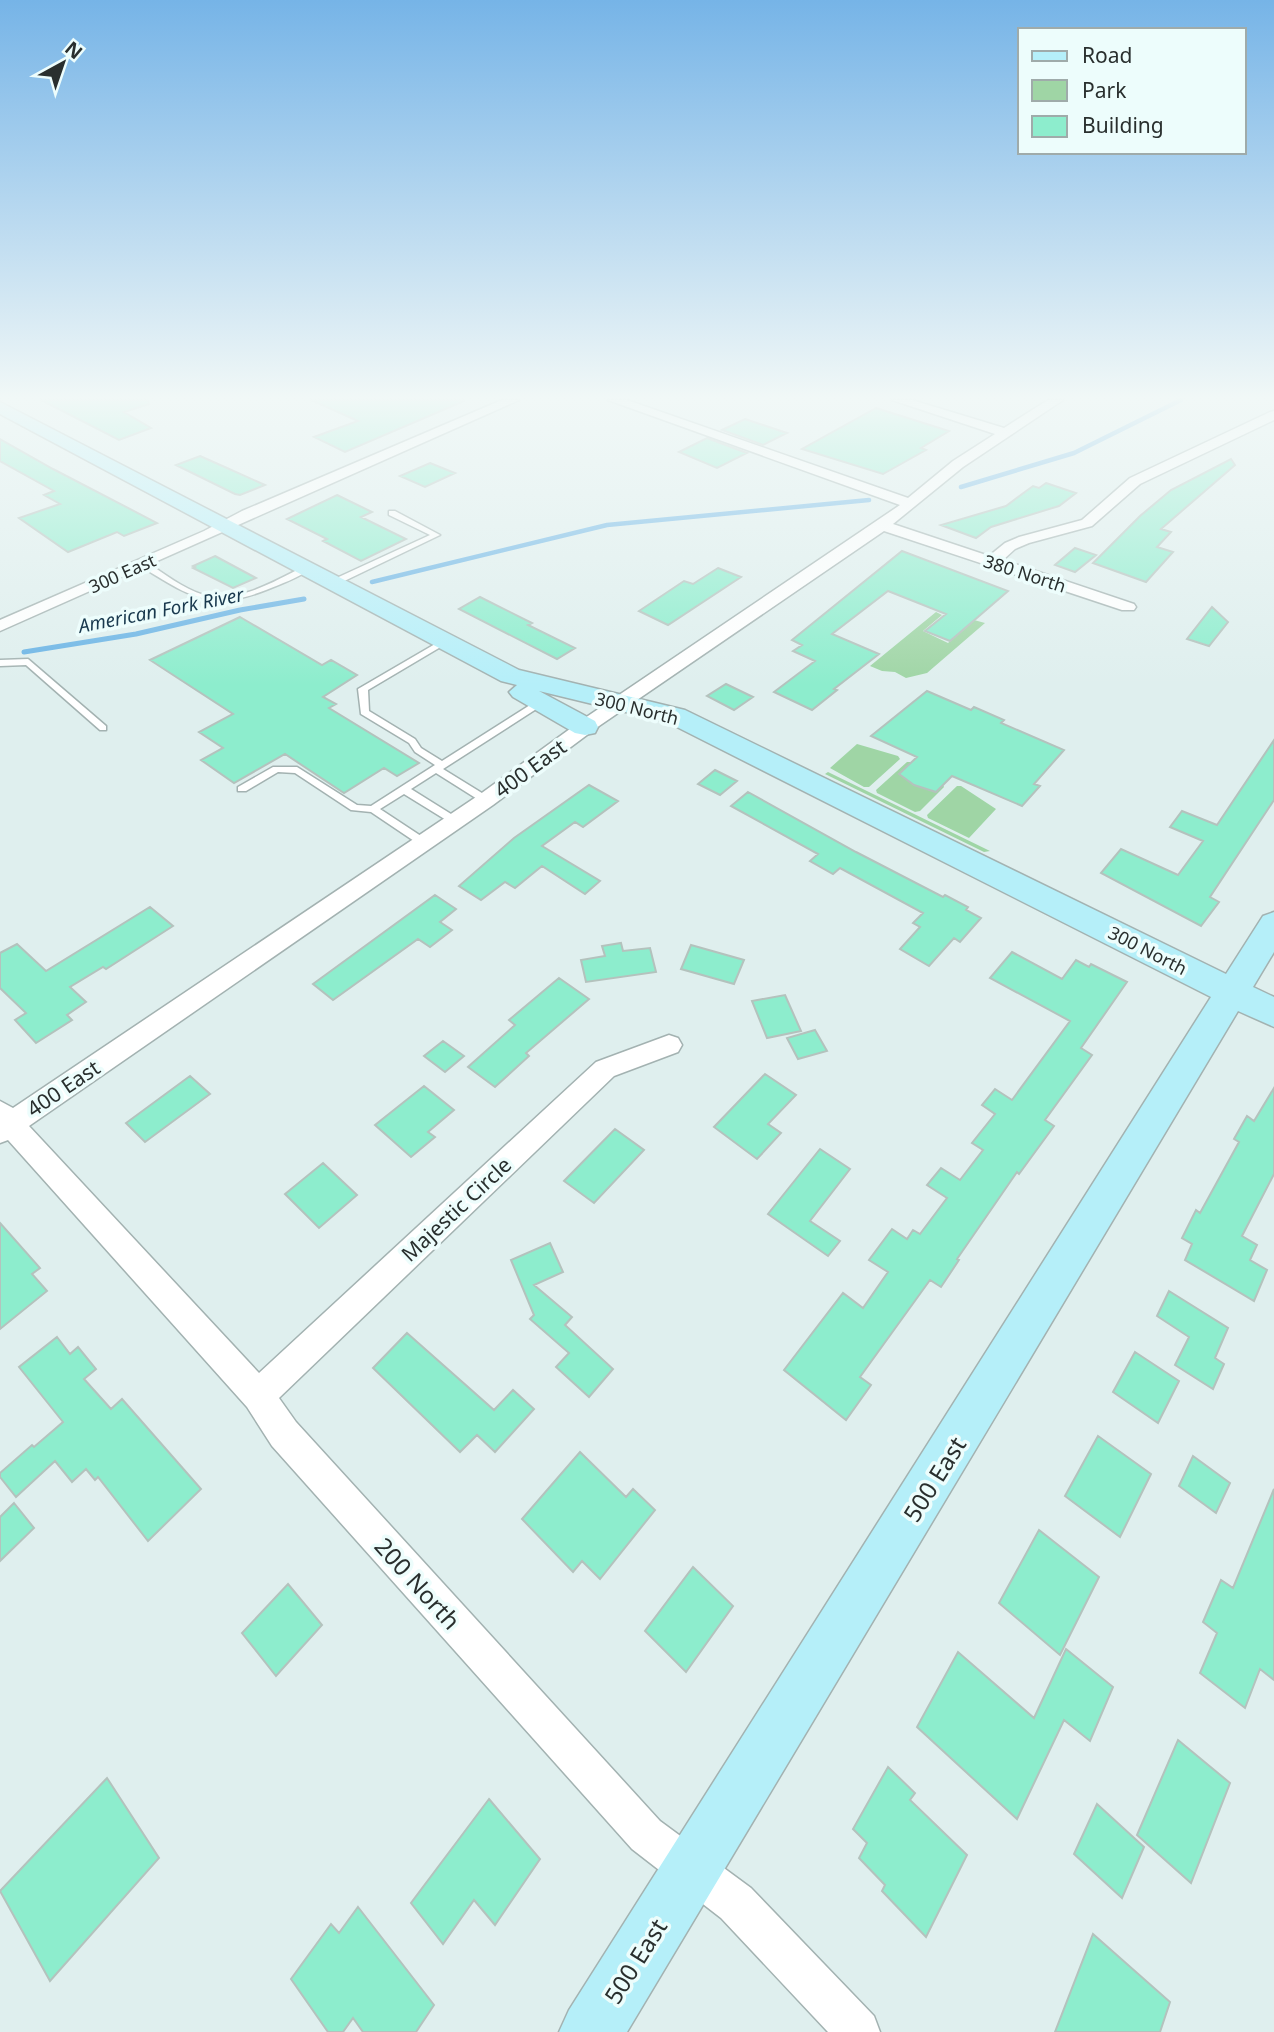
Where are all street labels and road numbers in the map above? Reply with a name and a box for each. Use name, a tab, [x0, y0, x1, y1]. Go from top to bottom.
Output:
street label: 300 East	[85, 547, 160, 598]
street label: 380 North	[981, 548, 1069, 598]
street label: 300 North	[593, 686, 681, 730]
street label: 400 East	[488, 732, 572, 804]
street label: 300 North	[1105, 920, 1191, 980]
street label: 400 East	[21, 1053, 105, 1123]
street label: Majestic Circle	[395, 1151, 517, 1267]
street label: 500 East	[895, 1430, 973, 1528]
street label: 200 North	[368, 1530, 468, 1636]
street label: 500 East	[596, 1912, 674, 2010]

